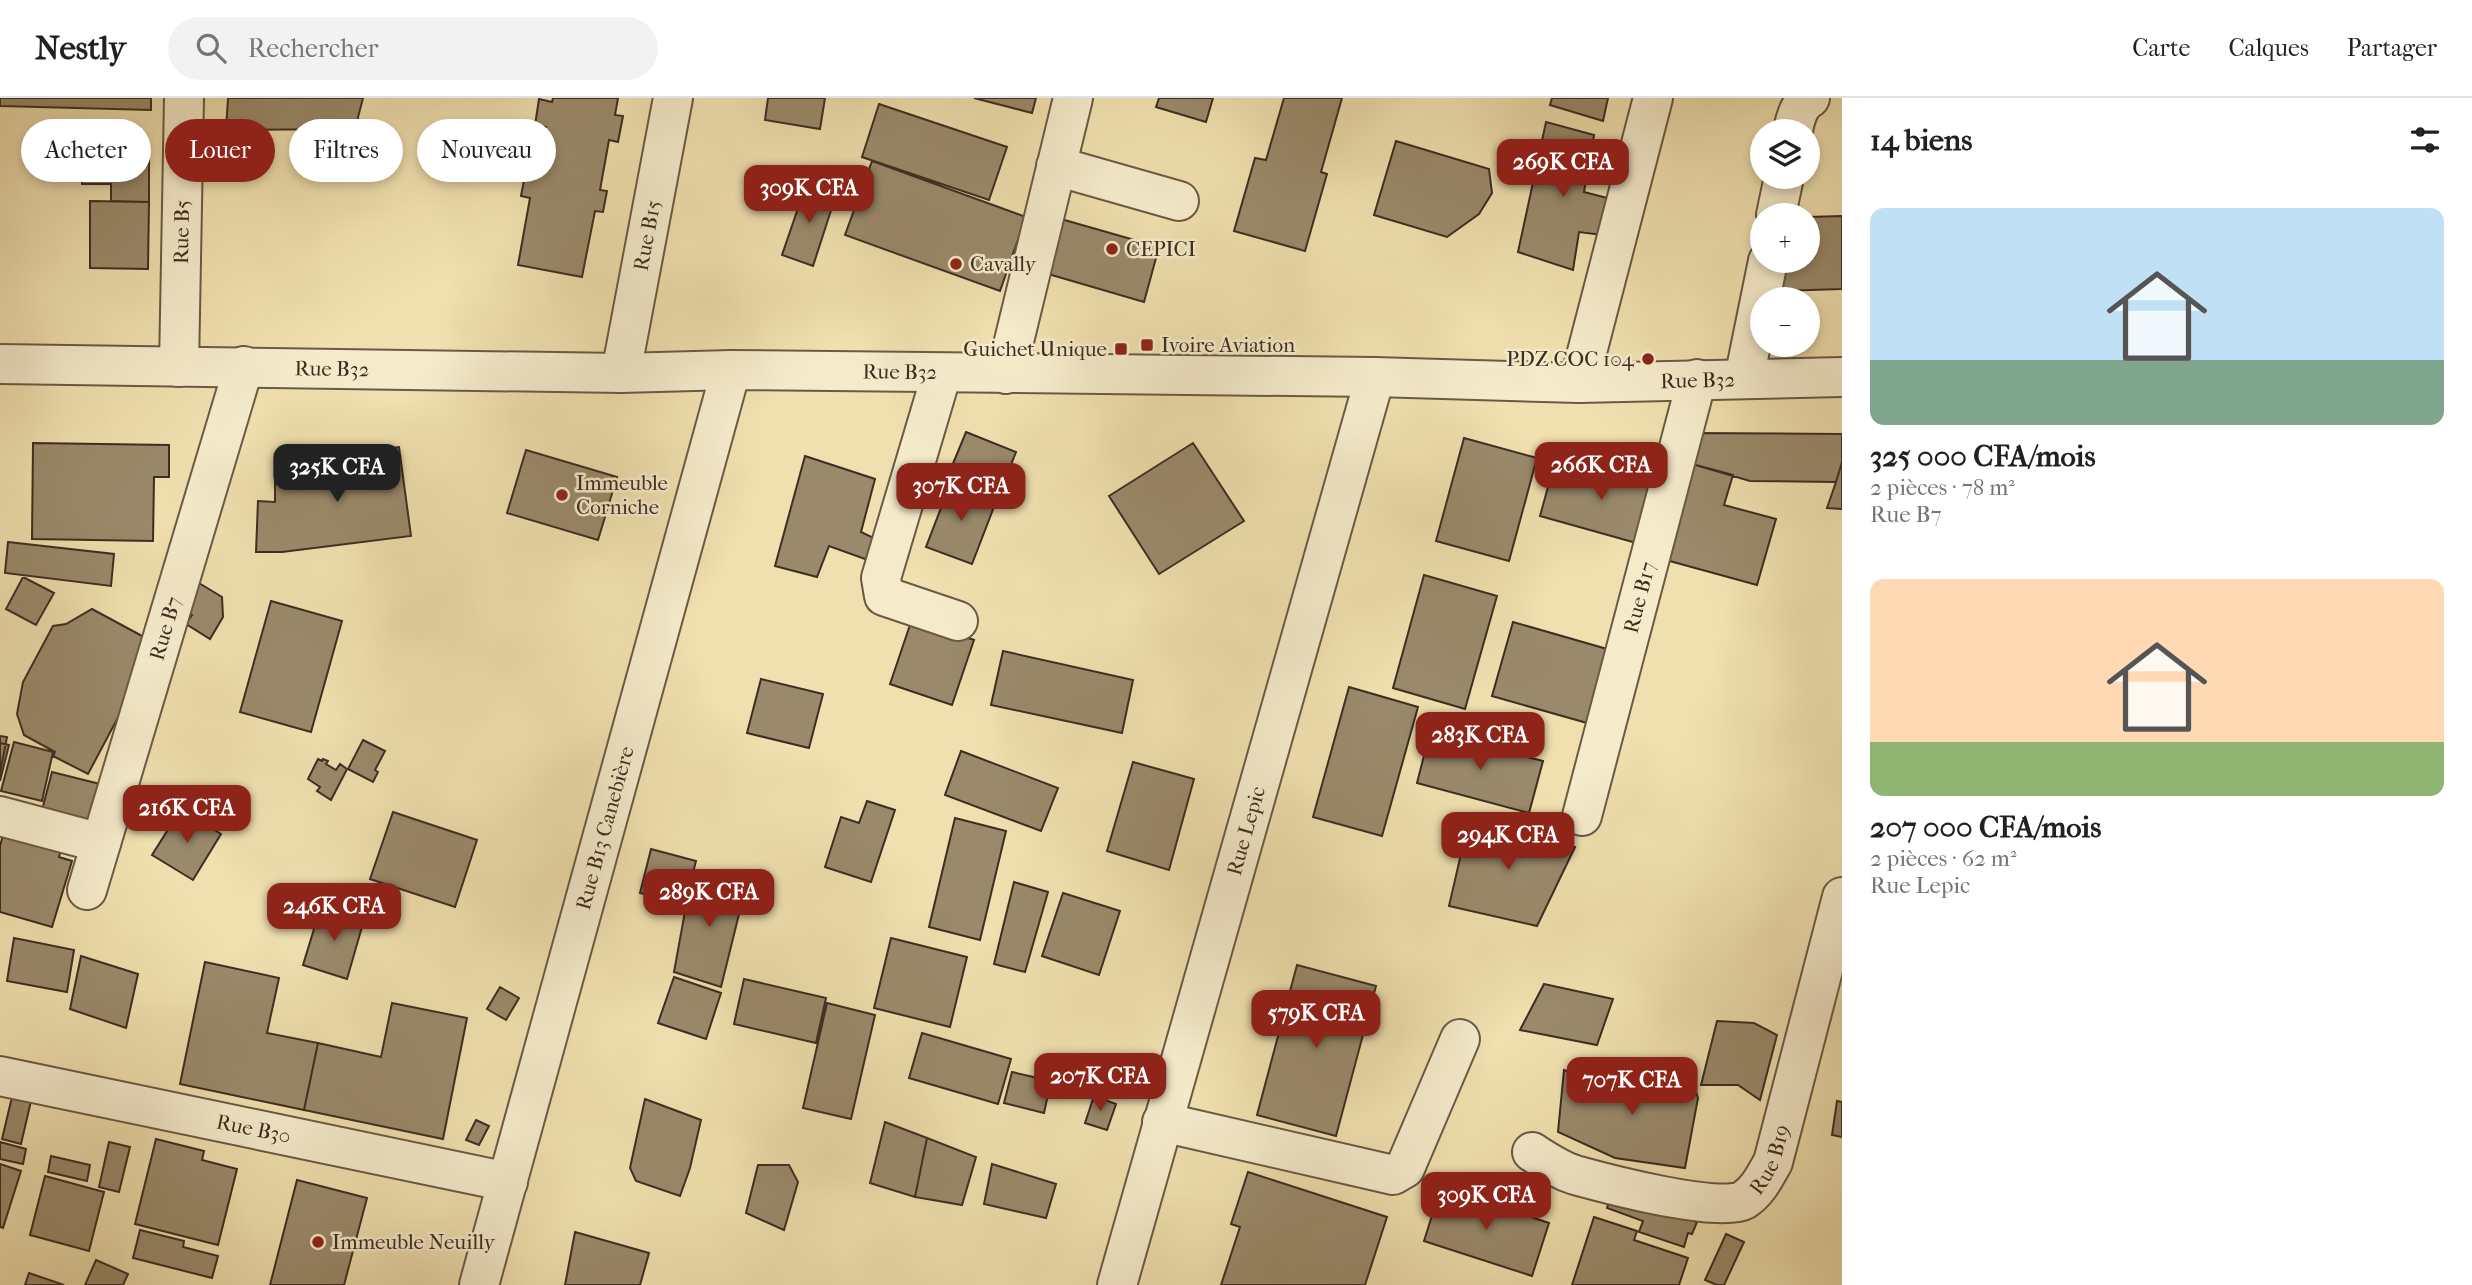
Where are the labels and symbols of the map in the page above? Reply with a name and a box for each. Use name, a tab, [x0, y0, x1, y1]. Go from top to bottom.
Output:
pin: 269K CFA	[1491, 140, 1635, 199]
pin: 309K CFA	[737, 166, 881, 225]
street label: Rue B15	[629, 198, 665, 273]
street label: Rue B5	[169, 200, 194, 264]
place label: CEPICI	[1126, 237, 1196, 261]
marker: CEPICI	[1104, 241, 1120, 257]
place label: Cavally	[970, 252, 1037, 276]
marker: Cavally	[948, 256, 964, 272]
place label: Ivoire Aviation	[1161, 333, 1295, 357]
place label: Guichet Unique	[963, 337, 1107, 361]
marker: Ivoire Aviation	[1139, 337, 1155, 353]
marker: Guichet Unique	[1113, 341, 1129, 357]
place label: PDZ COC 104	[1506, 347, 1635, 371]
marker: PDZ COC 104	[1640, 351, 1656, 367]
street label: Rue B32	[294, 356, 370, 381]
street label: Rue B32	[862, 359, 938, 384]
street label: Rue B32	[1660, 367, 1736, 393]
pin: 266K CFA	[1529, 442, 1673, 502]
pin: 325K CFA	[265, 444, 409, 504]
pin: 307K CFA	[889, 464, 1033, 523]
place label: Immeuble Corniche	[576, 471, 668, 519]
marker: Immeuble Corniche	[554, 487, 570, 503]
street label: Rue B17	[1619, 559, 1660, 636]
street label: Rue B7	[144, 594, 186, 663]
pin: 283K CFA	[1408, 712, 1552, 772]
street label: Rue B13 Canebière	[571, 743, 639, 913]
street label: Rue Lepic	[1222, 784, 1270, 878]
pin: 216K CFA	[115, 786, 259, 845]
pin: 294K CFA	[1436, 812, 1580, 872]
pin: 289K CFA	[637, 870, 781, 929]
pin: 246K CFA	[262, 884, 406, 943]
pin: 579K CFA	[1244, 990, 1388, 1050]
pin: 207K CFA	[1028, 1054, 1172, 1113]
pin: 707K CFA	[1560, 1058, 1704, 1117]
street label: Rue B30	[214, 1109, 293, 1148]
street label: Rue B19	[1744, 1122, 1794, 1199]
pin: 309K CFA	[1414, 1172, 1558, 1232]
place label: Immeuble Neuilly	[332, 1230, 496, 1254]
marker: Immeuble Neuilly	[310, 1234, 326, 1250]

